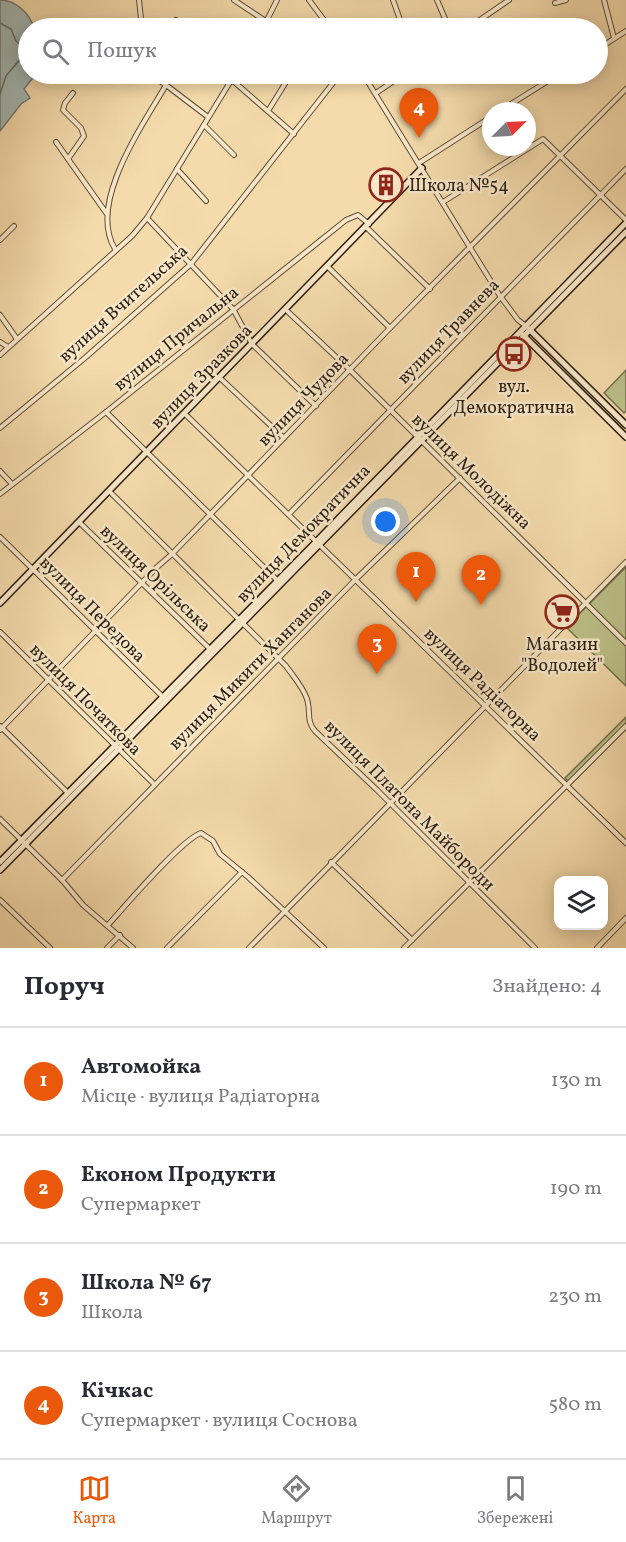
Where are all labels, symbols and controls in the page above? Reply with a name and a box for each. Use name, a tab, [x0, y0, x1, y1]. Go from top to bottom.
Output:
search box	[18, 18, 608, 84]
icon: search	[39, 35, 72, 68]
text: Пошук	[87, 36, 157, 67]
pin: 4	[400, 88, 438, 138]
north arrow	[482, 102, 536, 156]
building icon: Школа №54	[368, 167, 404, 203]
place label: Школа №54	[409, 174, 509, 199]
street label: вулиця Вчительська	[54, 239, 194, 369]
street label: вулиця Травнева	[392, 274, 506, 390]
street label: вулиця Причальна	[109, 281, 245, 397]
street label: вулиця Зразкова	[146, 319, 259, 435]
bus stop icon: вул. Демократична	[496, 336, 532, 372]
street label: вулиця Чудова	[253, 348, 355, 452]
place label: вул. Демократична	[453, 375, 575, 421]
street label: вулиця Молодіжна	[406, 408, 536, 536]
street label: вулиця Демократична	[231, 459, 377, 609]
your location	[371, 507, 400, 536]
street label: вулиця Орільська	[94, 520, 216, 639]
street label: вулиця Передова	[33, 551, 151, 669]
pin: 1	[396, 552, 436, 602]
pin: 2	[462, 556, 500, 605]
street label: вулиця Микити Ханганова	[164, 582, 338, 756]
supermarket icon: Магазин "Водолей"	[544, 594, 580, 630]
street label: вулиця Радіаторна	[418, 622, 546, 748]
pin: 3	[358, 624, 397, 674]
place label: Магазин "Водолей"	[521, 633, 603, 679]
street label: вулиця Початкова	[23, 638, 147, 762]
street label: вулиця Платона Майбороди	[318, 715, 500, 897]
map controls	[554, 876, 608, 930]
button: layers	[554, 876, 608, 930]
text: Поруч	[24, 969, 105, 1005]
text: Знайдено: 4	[492, 973, 602, 1001]
text: Автомойка	[81, 1052, 201, 1083]
text: 1	[39, 1067, 48, 1095]
text: 130 m	[551, 1067, 602, 1095]
text: Місце · вулиця Радіаторна	[81, 1083, 320, 1111]
text: Економ Продукти	[81, 1160, 276, 1191]
text: 2	[38, 1175, 49, 1203]
text: 190 m	[550, 1175, 602, 1203]
text: Супермаркет	[81, 1191, 201, 1219]
text: Школа № 67	[81, 1268, 212, 1299]
text: 3	[38, 1283, 49, 1311]
text: 230 m	[548, 1283, 602, 1311]
text: Школа	[81, 1299, 143, 1327]
text: Кічкас	[81, 1376, 153, 1407]
text: 4	[37, 1391, 50, 1419]
text: 580 m	[549, 1391, 602, 1419]
text: Супермаркет · вулиця Соснова	[81, 1407, 358, 1435]
tab: Карта	[73, 1472, 116, 1530]
tab: Маршрут	[261, 1472, 332, 1530]
tab: Збережені	[477, 1472, 553, 1530]

